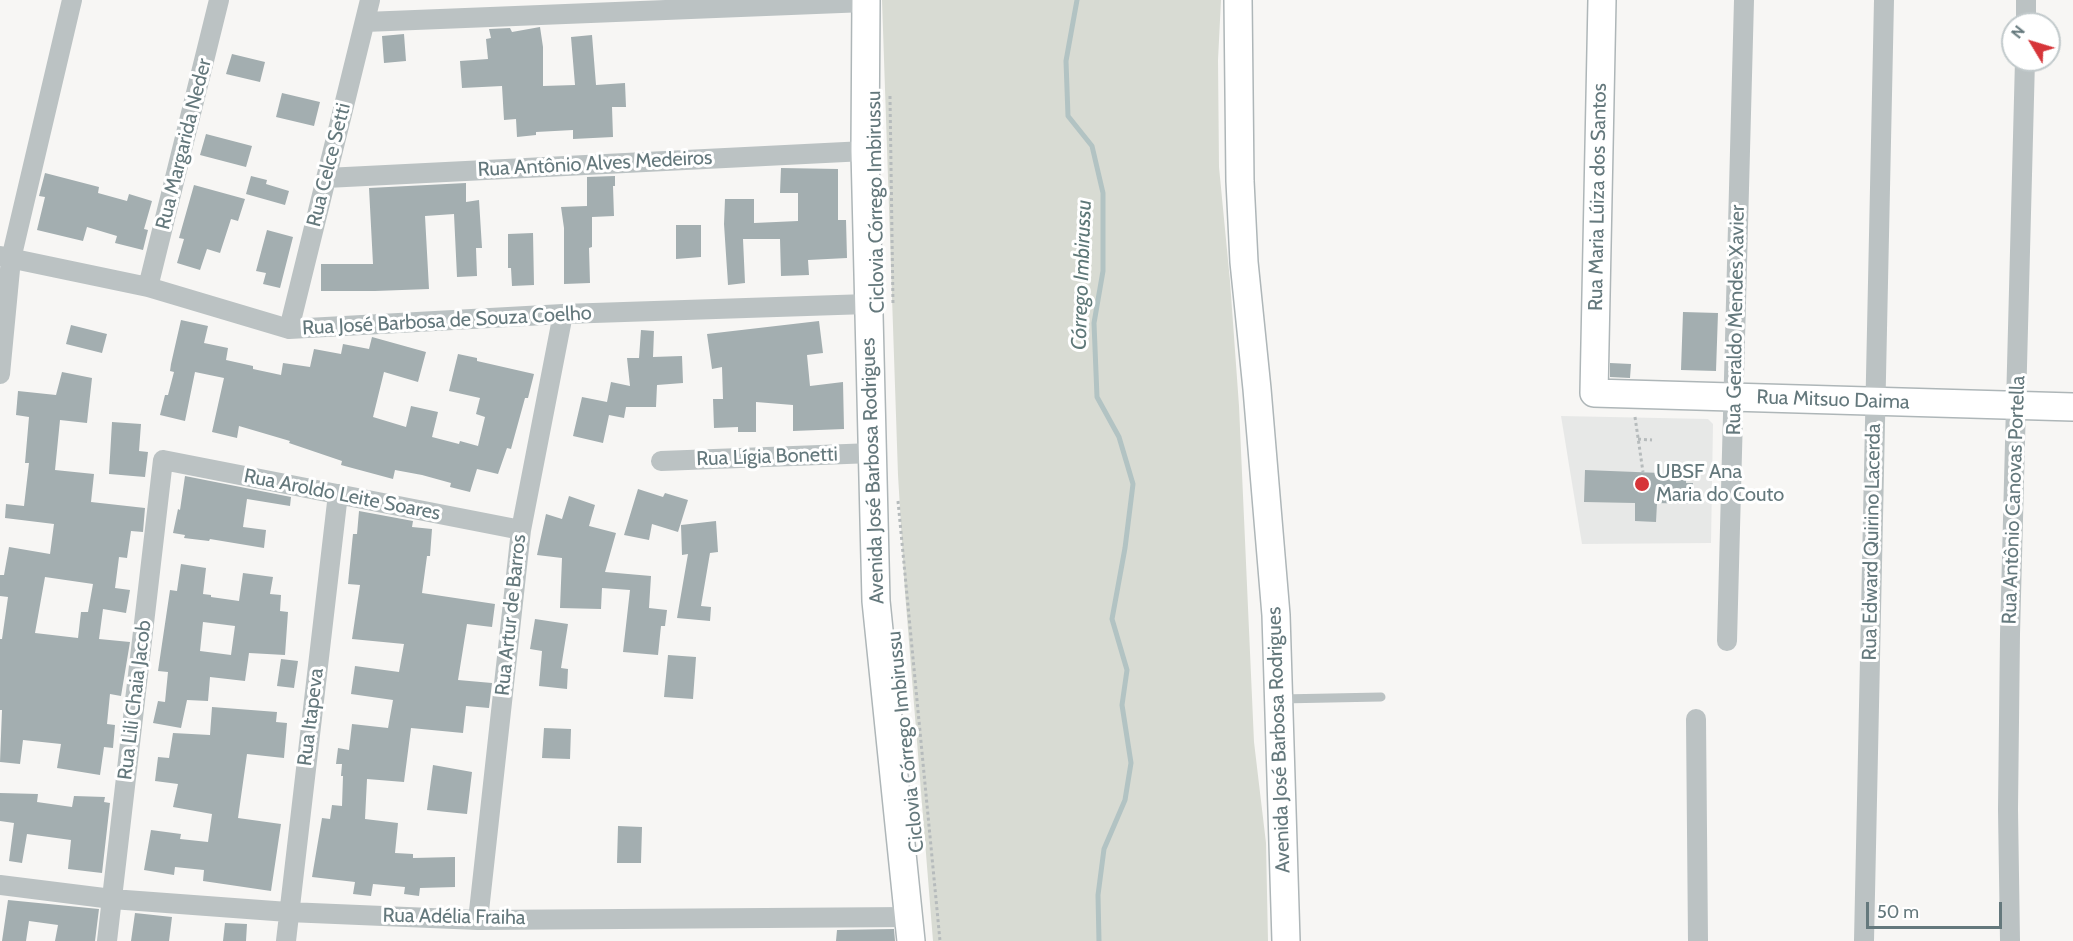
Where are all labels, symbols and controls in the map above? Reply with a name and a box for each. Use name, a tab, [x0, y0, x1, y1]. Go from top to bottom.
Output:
north arrow	[2001, 12, 2061, 72]
text: N	[2007, 22, 2029, 42]
street label: Rua Margarida Neder	[151, 56, 217, 232]
street label: Rua Maria Lúiza dos Santos	[1584, 83, 1612, 311]
street label: Ciclovia Córrego Imbirussu	[862, 90, 890, 314]
street label: Rua Celce Setti	[302, 101, 356, 229]
street label: Rua Antônio Alves Medeiros	[477, 146, 713, 182]
water label: Córrego Imbirussu	[1067, 199, 1097, 351]
street label: Rua Geraldo Mendes Xavier	[1722, 205, 1750, 435]
street label: Rua José Barbosa de Souza Coelho	[302, 301, 592, 341]
street label: Avenida José Barbosa Rodrigues	[856, 337, 890, 605]
street label: Rua Antônio Canovas Portella	[1998, 375, 2030, 625]
street label: Rua Mitsuo Daima	[1756, 385, 1910, 415]
street label: Rua Edward Quirino Lacerda	[1858, 423, 1886, 661]
street label: Rua Lígia Bonetti	[696, 443, 838, 471]
place label: UBSF Ana Maria do Couto	[1656, 460, 1784, 507]
street label: Rua Aroldo Leite Soares	[242, 464, 442, 526]
marker: UBSF Ana Maria do Couto	[1633, 475, 1651, 493]
street label: Rua Artur de Barros	[491, 533, 531, 697]
street label: Avenida José Barbosa Rodrigues	[1262, 606, 1296, 874]
street label: Rua Lili Chaia Jacob	[113, 619, 157, 781]
street label: Ciclovia Córrego Imbirussu	[882, 630, 930, 854]
street label: Rua Itapeva	[293, 667, 329, 767]
scale bar	[1869, 890, 2006, 928]
text: 50 m	[1877, 901, 1919, 923]
street label: Rua Adélia Fraiha	[382, 904, 526, 930]

